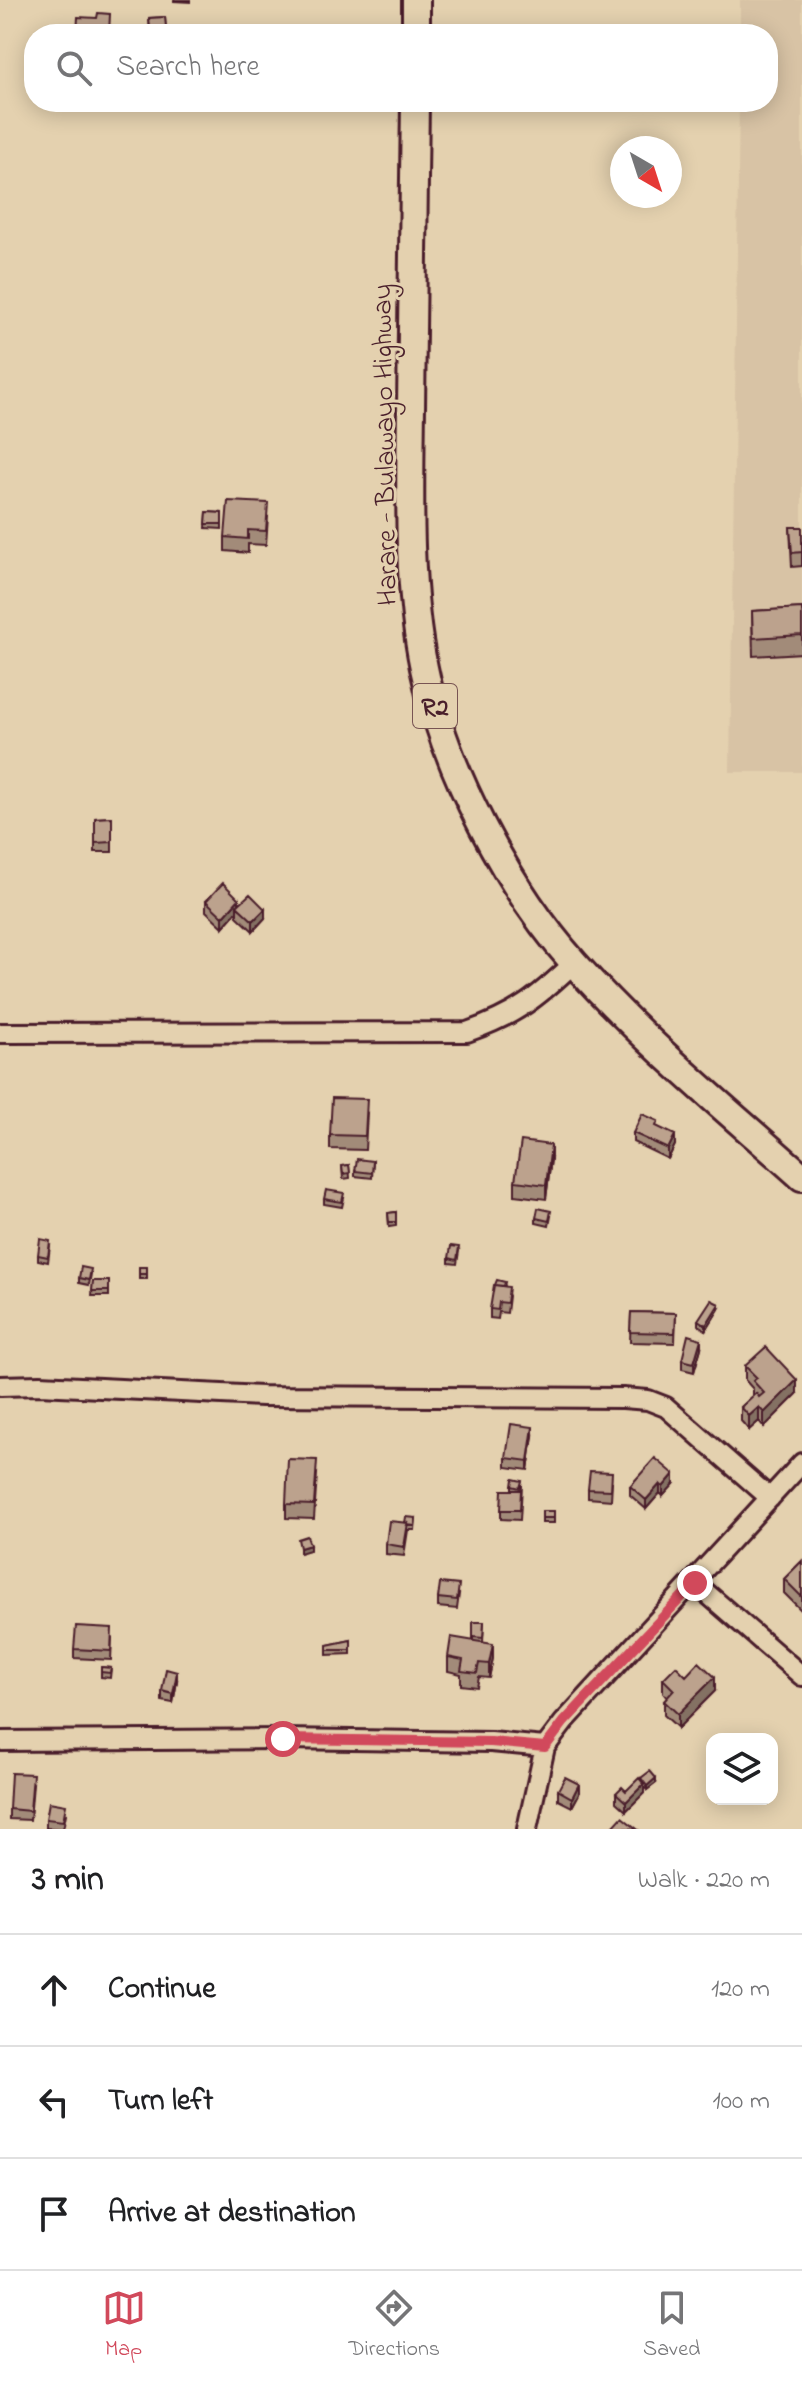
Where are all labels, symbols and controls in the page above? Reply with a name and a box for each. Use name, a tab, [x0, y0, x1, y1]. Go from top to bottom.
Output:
search box	[24, 24, 778, 112]
icon: search	[52, 46, 96, 90]
text: Search here	[116, 46, 260, 90]
north arrow	[610, 136, 682, 208]
street label: Harare - Bulawayo Highway	[363, 284, 410, 606]
road number: R2	[413, 684, 457, 728]
route end	[677, 1565, 713, 1601]
route start	[265, 1721, 301, 1757]
map controls	[706, 1733, 778, 1805]
button: layers	[706, 1733, 778, 1805]
text: 3 min	[32, 1856, 104, 1906]
text: Walk · 220 m	[638, 1862, 770, 1900]
icon: ahead	[32, 1968, 76, 2012]
text: Continue	[108, 1968, 216, 2012]
text: 120 m	[711, 1971, 770, 2009]
icon: left	[32, 2080, 76, 2124]
text: Turn left	[108, 2080, 213, 2124]
text: 100 m	[713, 2083, 770, 2121]
icon: arrive	[32, 2192, 76, 2236]
text: Arrive at destination	[108, 2192, 356, 2236]
tab: Map	[102, 2286, 146, 2366]
tab: Directions	[349, 2286, 440, 2366]
tab: Saved	[643, 2286, 700, 2366]

